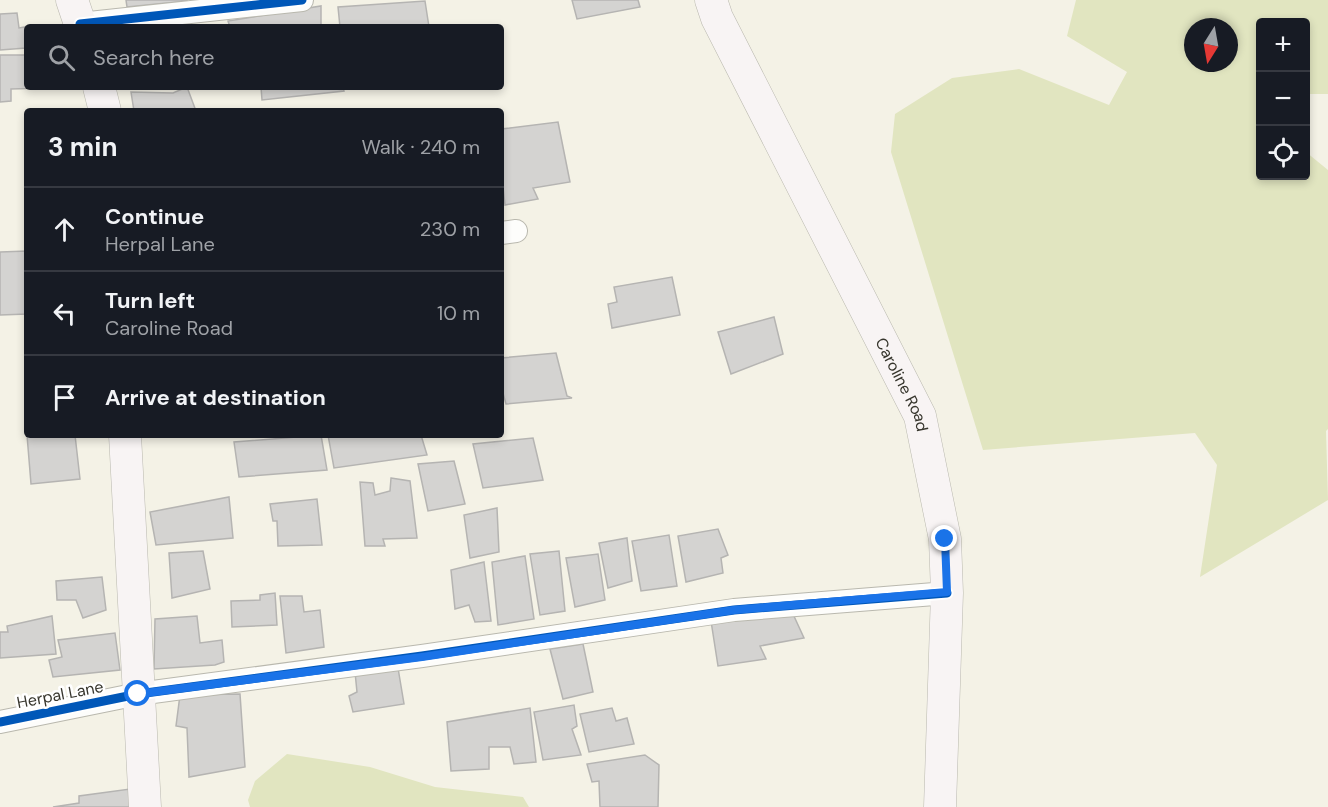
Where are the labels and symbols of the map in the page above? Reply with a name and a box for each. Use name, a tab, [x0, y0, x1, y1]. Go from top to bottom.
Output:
north arrow	[1184, 18, 1238, 72]
street label: Caroline Road	[871, 334, 933, 433]
route end	[931, 525, 957, 551]
street label: Herpal Lane	[15, 676, 105, 713]
route start	[124, 680, 150, 706]

